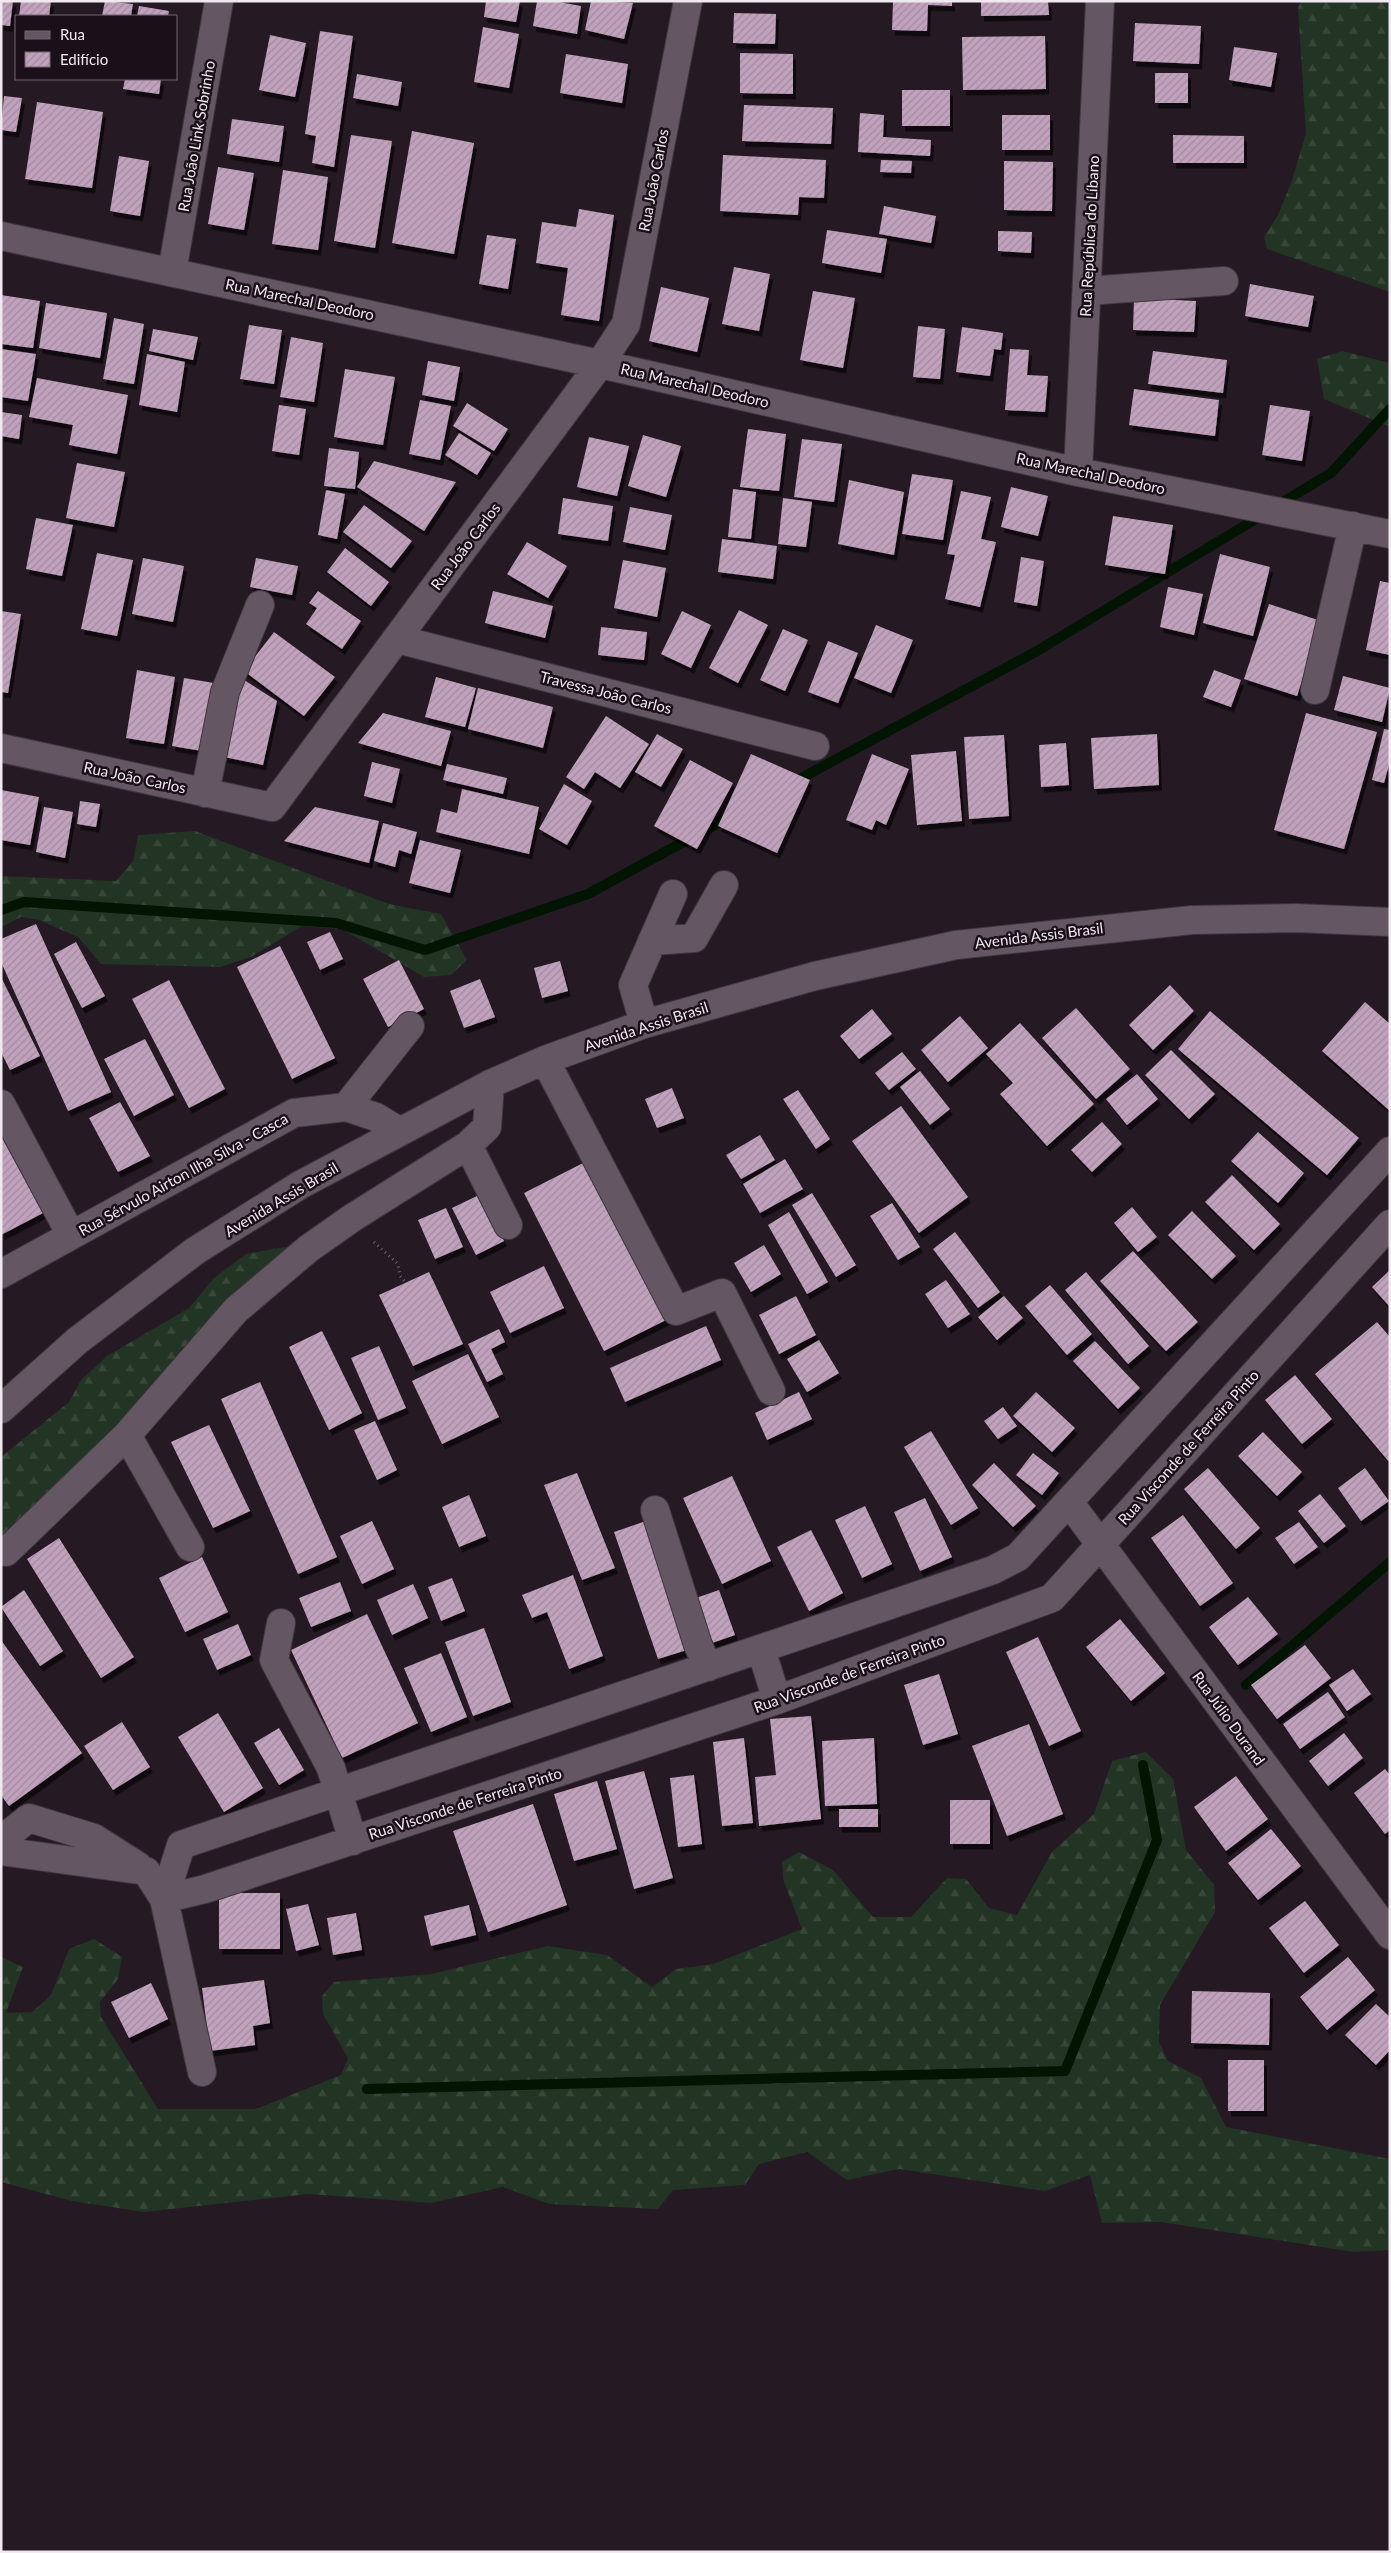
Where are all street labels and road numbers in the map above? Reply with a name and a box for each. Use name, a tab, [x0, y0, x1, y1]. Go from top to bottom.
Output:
street label: Rua João Link Sobrinho	[174, 59, 218, 213]
street label: Rua João Carlos	[634, 127, 672, 233]
street label: Rua República do Líbano	[1076, 155, 1102, 317]
street label: Rua Marechal Deodoro	[224, 274, 376, 324]
street label: Rua Marechal Deodoro	[619, 359, 771, 411]
street label: Rua Marechal Deodoro	[1015, 448, 1167, 498]
street label: Rua João Carlos	[426, 499, 504, 593]
street label: Travessa João Carlos	[538, 667, 674, 717]
street label: Rua João Carlos	[82, 757, 188, 797]
street label: Avenida Assis Brasil	[974, 918, 1104, 952]
street label: Avenida Assis Brasil	[582, 997, 710, 1055]
street label: Rua Sérvulo Airton Ilha Silva - Casca	[75, 1109, 291, 1239]
street label: Avenida Assis Brasil	[221, 1158, 341, 1240]
street label: Rua Visconde de Ferreira Pinto	[1114, 1366, 1262, 1528]
street label: Rua Visconde de Ferreira Pinto	[751, 1630, 947, 1716]
street label: Rua Júlio Durand	[1189, 1668, 1269, 1768]
street label: Rua Visconde de Ferreira Pinto	[366, 1763, 564, 1843]

